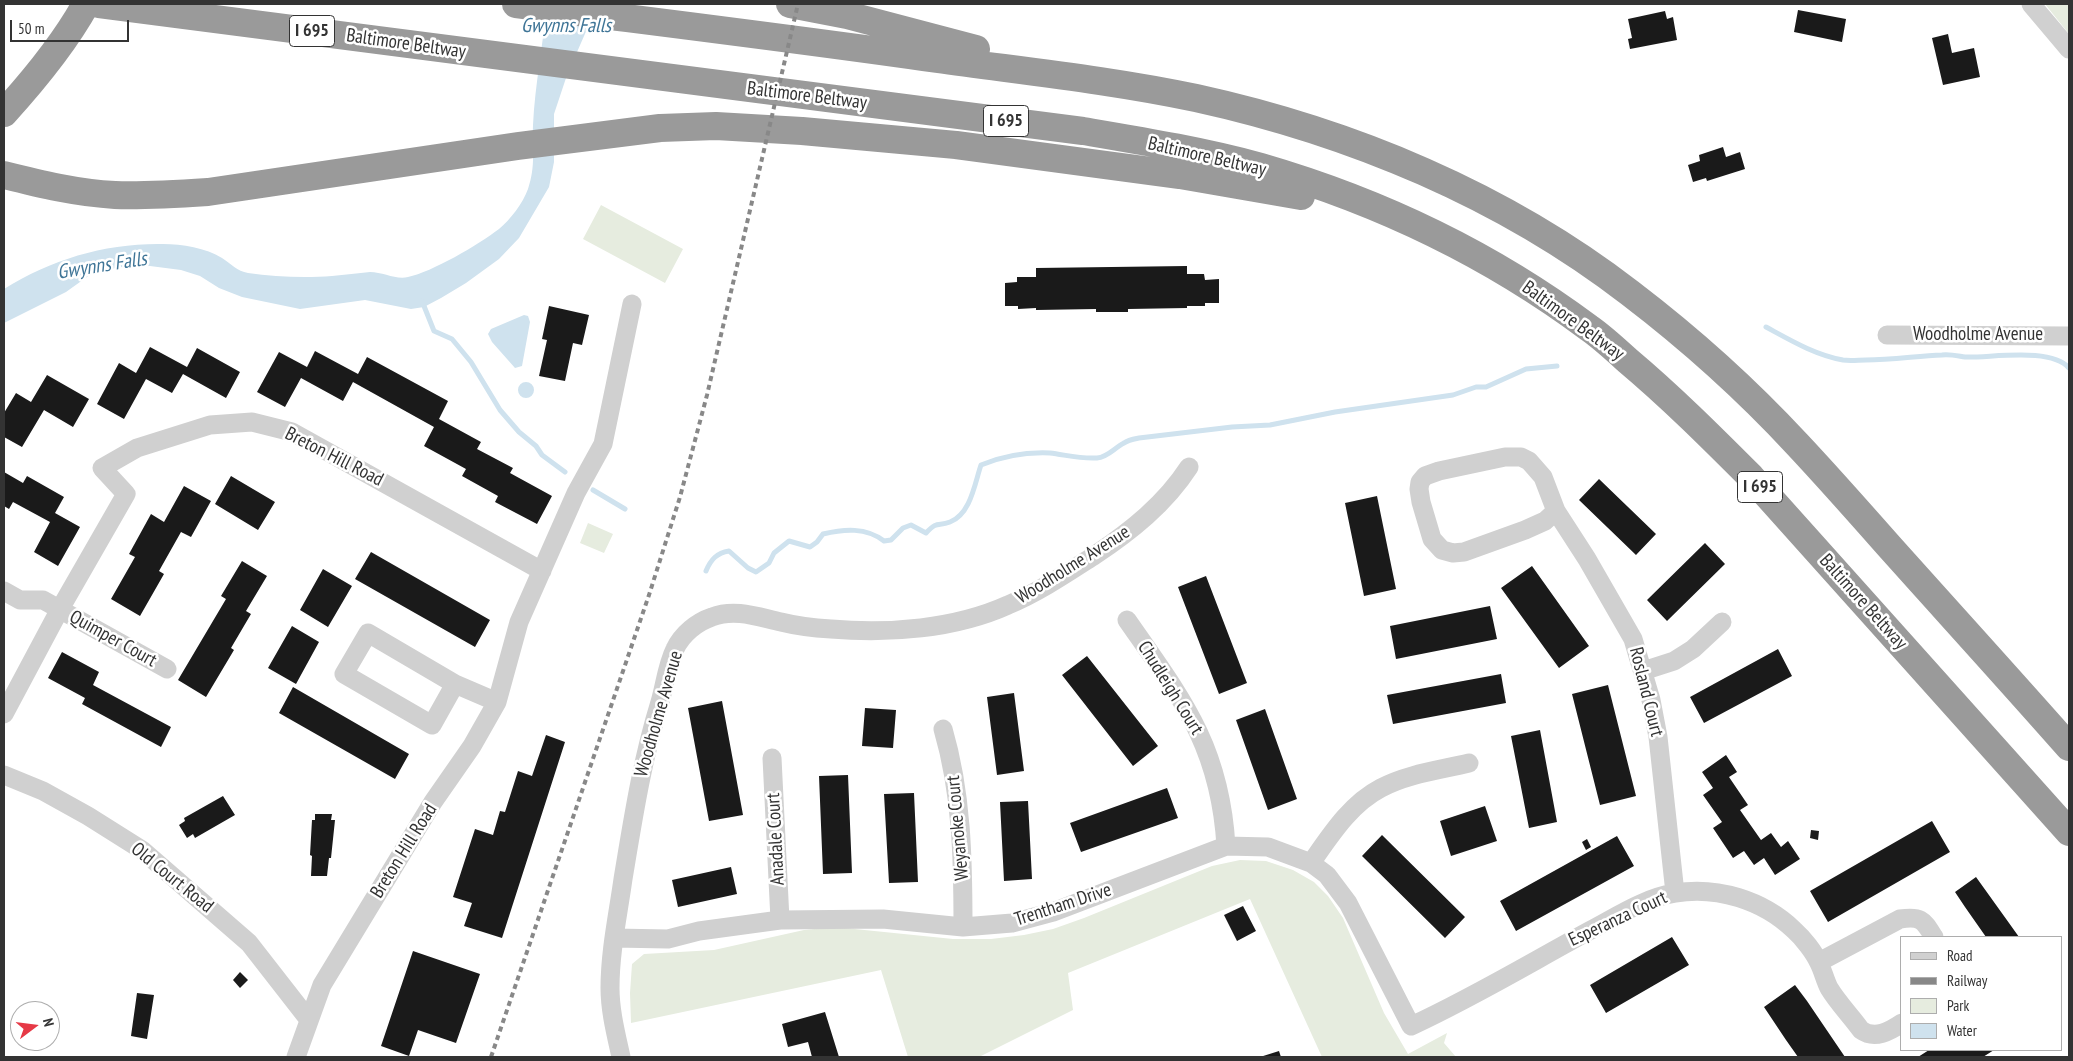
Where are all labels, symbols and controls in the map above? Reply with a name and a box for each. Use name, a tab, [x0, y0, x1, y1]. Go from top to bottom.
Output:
scale bar	[12, 10, 131, 42]
water label: Gwynns Falls	[521, 14, 611, 38]
road number: I 695	[290, 16, 334, 46]
text: 50 m	[18, 19, 44, 38]
street label: Baltimore Beltway	[345, 24, 467, 64]
street label: Baltimore Beltway	[746, 77, 868, 115]
road number: I 695	[984, 105, 1028, 136]
street label: Baltimore Beltway	[1146, 132, 1268, 182]
water label: Gwynns Falls	[56, 247, 148, 285]
street label: Baltimore Beltway	[1518, 276, 1628, 366]
street label: Woodholme Avenue	[1913, 324, 2043, 346]
street label: Breton Hill Road	[281, 422, 387, 492]
road number: I 695	[1738, 472, 1782, 502]
street label: Woodholme Avenue	[1012, 521, 1134, 609]
street label: Baltimore Beltway	[1814, 550, 1912, 654]
street label: Quimper Court	[65, 606, 161, 672]
street label: Chudleigh Court	[1132, 637, 1208, 739]
street label: Rosland Court	[1624, 645, 1668, 739]
street label: Woodholme Avenue	[630, 648, 688, 780]
street label: Weyanoke Court	[942, 774, 974, 882]
street label: Anadale Court	[762, 792, 790, 886]
street label: Breton Hill Road	[366, 799, 442, 903]
street label: Old Court Road	[126, 838, 218, 918]
street label: Trentham Drive	[1012, 879, 1114, 931]
street label: Esperanza Court	[1565, 886, 1671, 952]
legend	[1900, 936, 2063, 1051]
text: Road	[1947, 946, 1973, 965]
text: Railway	[1947, 971, 1987, 990]
text: Park	[1947, 996, 1969, 1015]
north arrow	[10, 1001, 60, 1051]
text: N	[39, 1016, 58, 1028]
text: Water	[1947, 1021, 1977, 1040]

